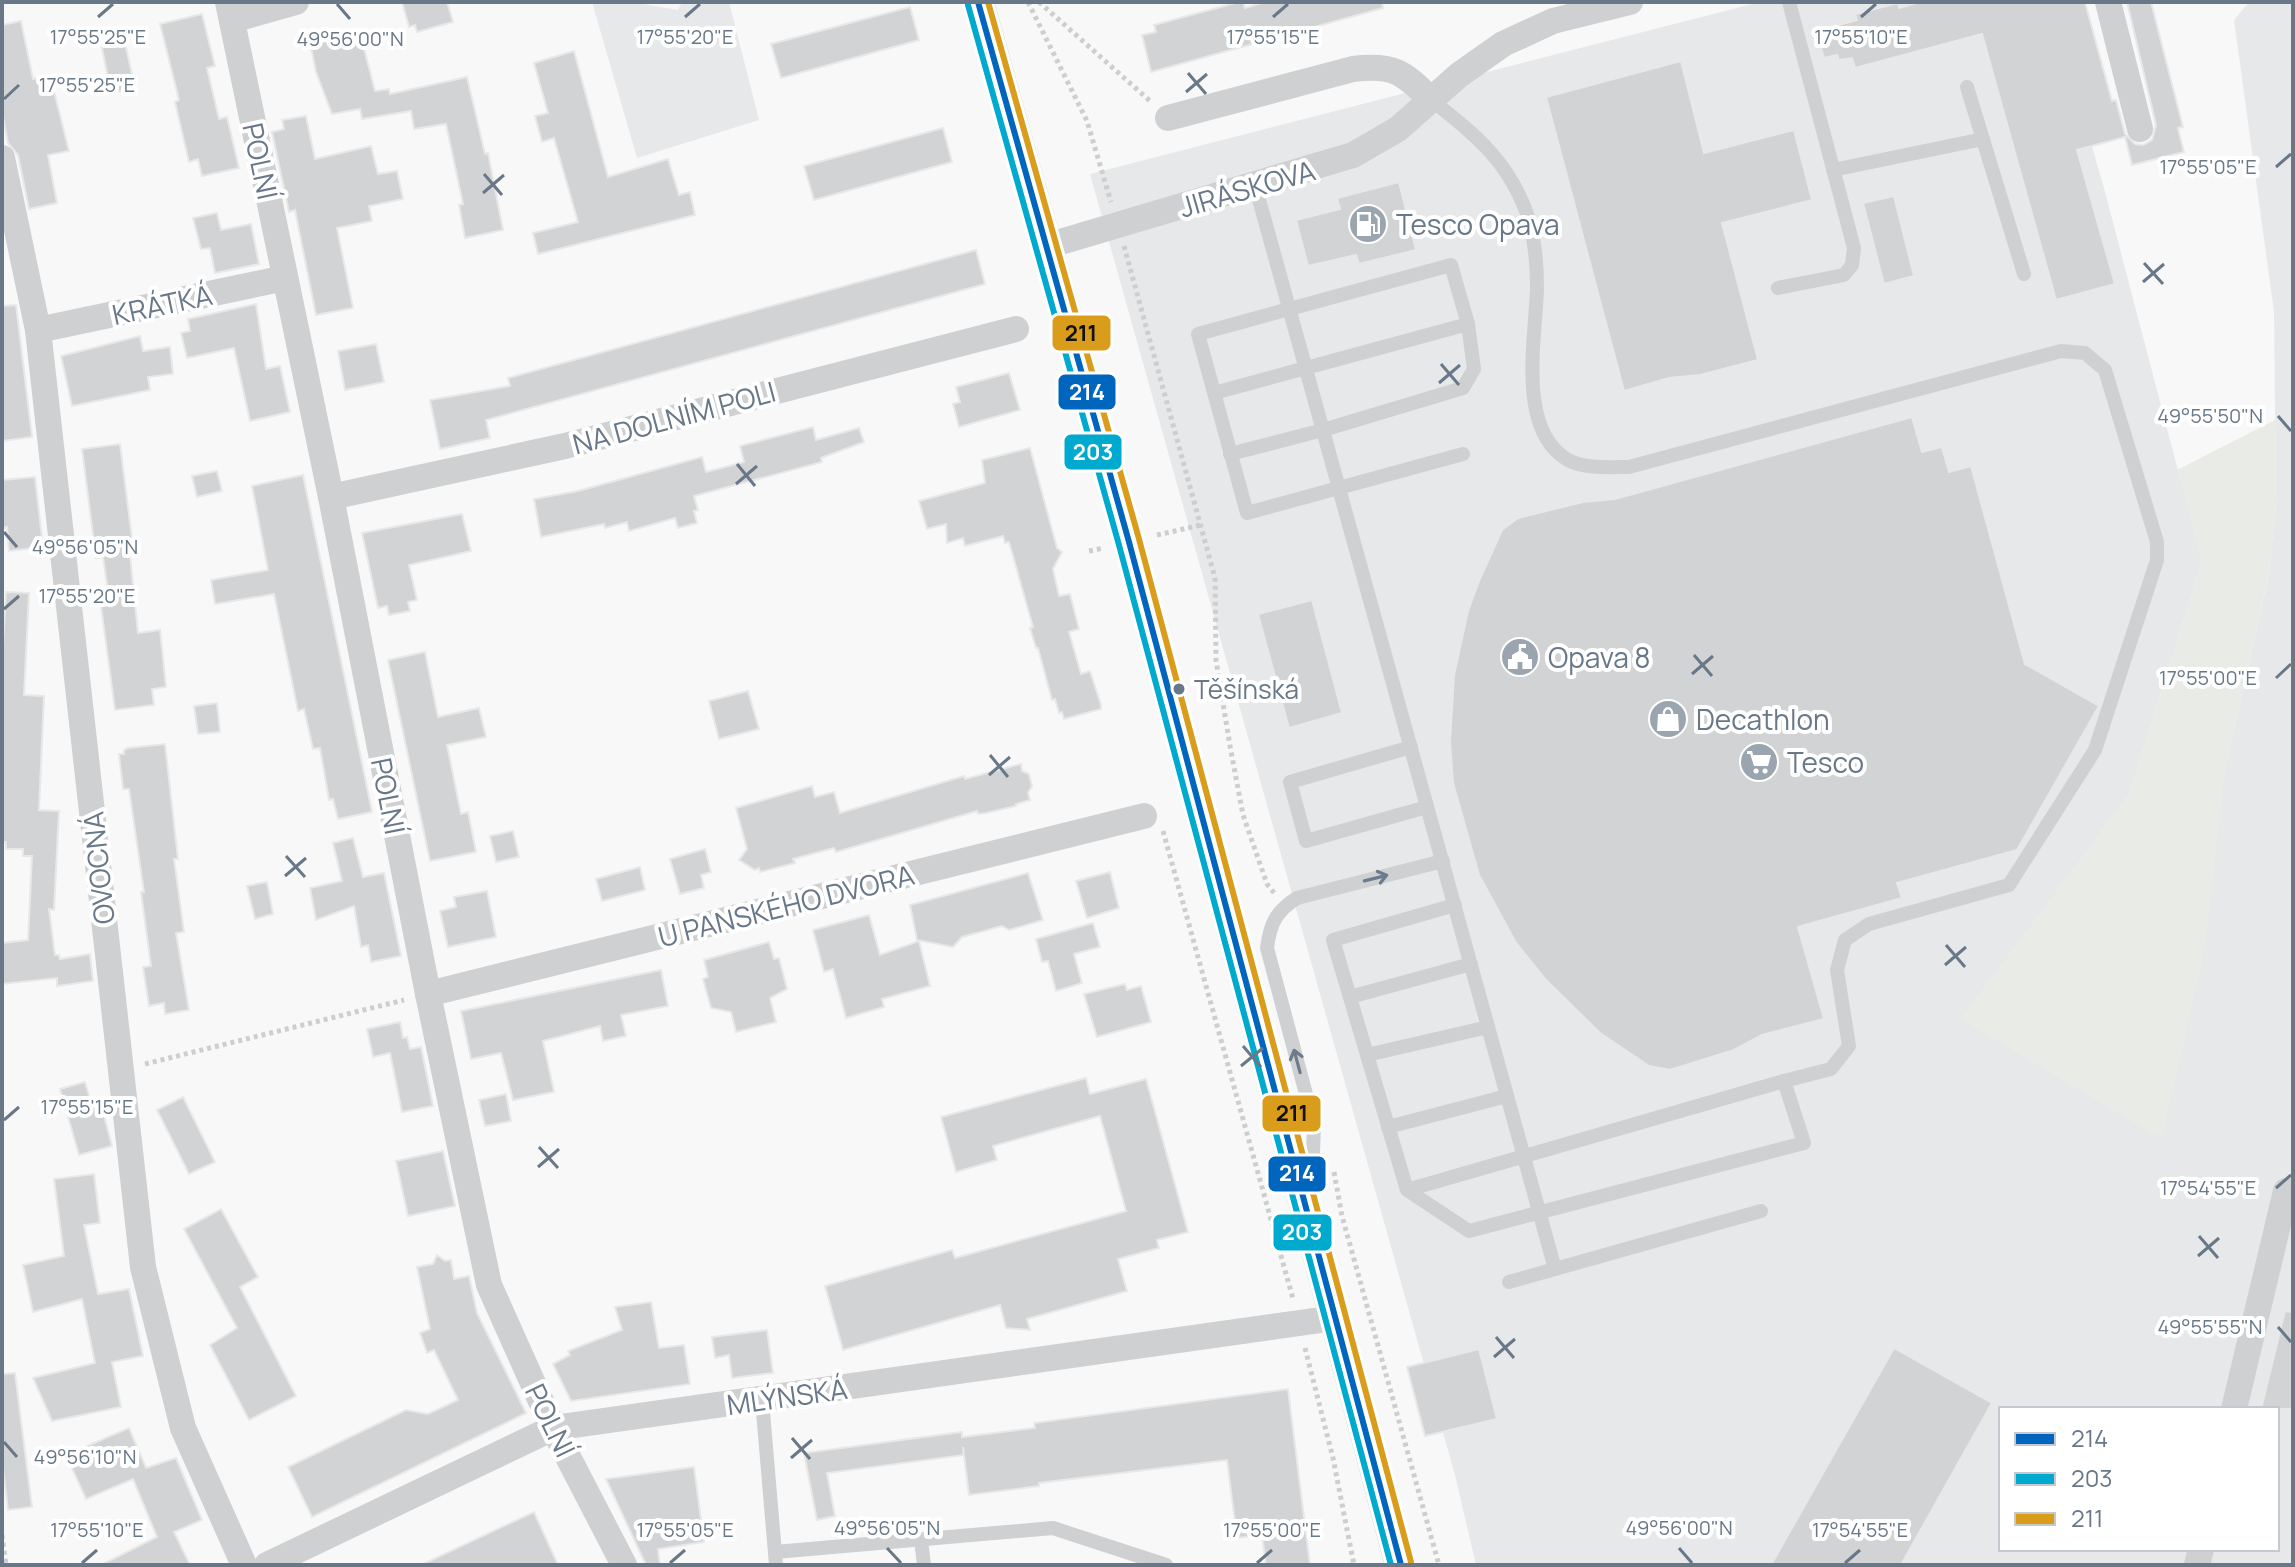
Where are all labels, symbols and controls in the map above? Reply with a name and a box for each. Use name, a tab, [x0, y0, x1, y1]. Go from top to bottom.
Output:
text: 17°55'25"E	[50, 23, 146, 50]
text: 17°55'20"E	[636, 23, 734, 50]
text: 17°55'15"E	[1227, 23, 1319, 50]
text: 17°55'10"E	[1814, 23, 1908, 50]
text: 49°56'00"N	[296, 25, 404, 52]
text: 17°55'25"E	[39, 71, 135, 98]
street label: POLNÍ	[234, 119, 288, 203]
street label: JIRÁSKOVA	[1175, 150, 1319, 225]
text: 17°55'05"E	[2159, 153, 2257, 180]
fuel station icon: Tesco Opava	[1347, 203, 1389, 245]
place label: Tesco Opava	[1396, 205, 1560, 243]
street label: KRÁTKÁ	[108, 275, 216, 333]
line badge: 211	[1051, 314, 1112, 352]
text: 211	[1065, 318, 1097, 348]
street label: NA DOLNÍM POLI	[568, 372, 780, 462]
line badge: 214	[1057, 373, 1117, 411]
text: 214	[1069, 377, 1105, 407]
text: 49°55'50"N	[2157, 402, 2263, 429]
line badge: 203	[1063, 433, 1123, 471]
text: 203	[1073, 437, 1113, 467]
text: 49°56'05"N	[32, 533, 138, 560]
text: 17°55'20"E	[38, 582, 136, 609]
public building icon: Opava 8	[1499, 636, 1541, 678]
place label: Opava 8	[1548, 638, 1651, 676]
text: 17°55'00"E	[2159, 664, 2257, 691]
place label: Těšínská	[1194, 671, 1299, 707]
marker: Těšínská	[1171, 681, 1187, 697]
shop icon: Decathlon	[1647, 698, 1689, 740]
place label: Decathlon	[1696, 700, 1830, 738]
supermarket icon: Tesco	[1738, 741, 1780, 783]
place label: Tesco	[1787, 743, 1864, 781]
street label: POLNÍ	[363, 754, 415, 838]
street label: OVOCNÁ	[73, 810, 123, 926]
street label: U PANSKÉHO DVORA	[654, 855, 918, 955]
one-way arrow	[1362, 870, 1388, 885]
one-way arrow	[1289, 1049, 1304, 1074]
text: 17°55'15"E	[41, 1093, 133, 1120]
line badge: 211	[1261, 1094, 1322, 1133]
text: 211	[1276, 1098, 1308, 1128]
line badge: 214	[1267, 1155, 1327, 1193]
text: 214	[1279, 1158, 1315, 1188]
text: 17°54'55"E	[2160, 1174, 2256, 1201]
line badge: 203	[1272, 1213, 1333, 1252]
text: 203	[1282, 1217, 1322, 1247]
text: 49°55'55"N	[2158, 1313, 2263, 1340]
street label: MLÝNSKÁ	[724, 1369, 850, 1423]
street label: POLNÍ	[517, 1377, 585, 1463]
legend	[1999, 1407, 2279, 1551]
text: 214	[2071, 1421, 2108, 1454]
text: 49°56'10"N	[34, 1443, 136, 1470]
text: 203	[2071, 1461, 2113, 1494]
text: 211	[2071, 1501, 2103, 1534]
text: 49°56'05"N	[834, 1514, 940, 1541]
text: 49°56'00"N	[1625, 1514, 1733, 1541]
text: 17°55'10"E	[50, 1516, 144, 1543]
text: 17°55'05"E	[636, 1516, 734, 1543]
text: 17°55'00"E	[1223, 1516, 1321, 1543]
text: 17°54'55"E	[1812, 1516, 1908, 1543]

